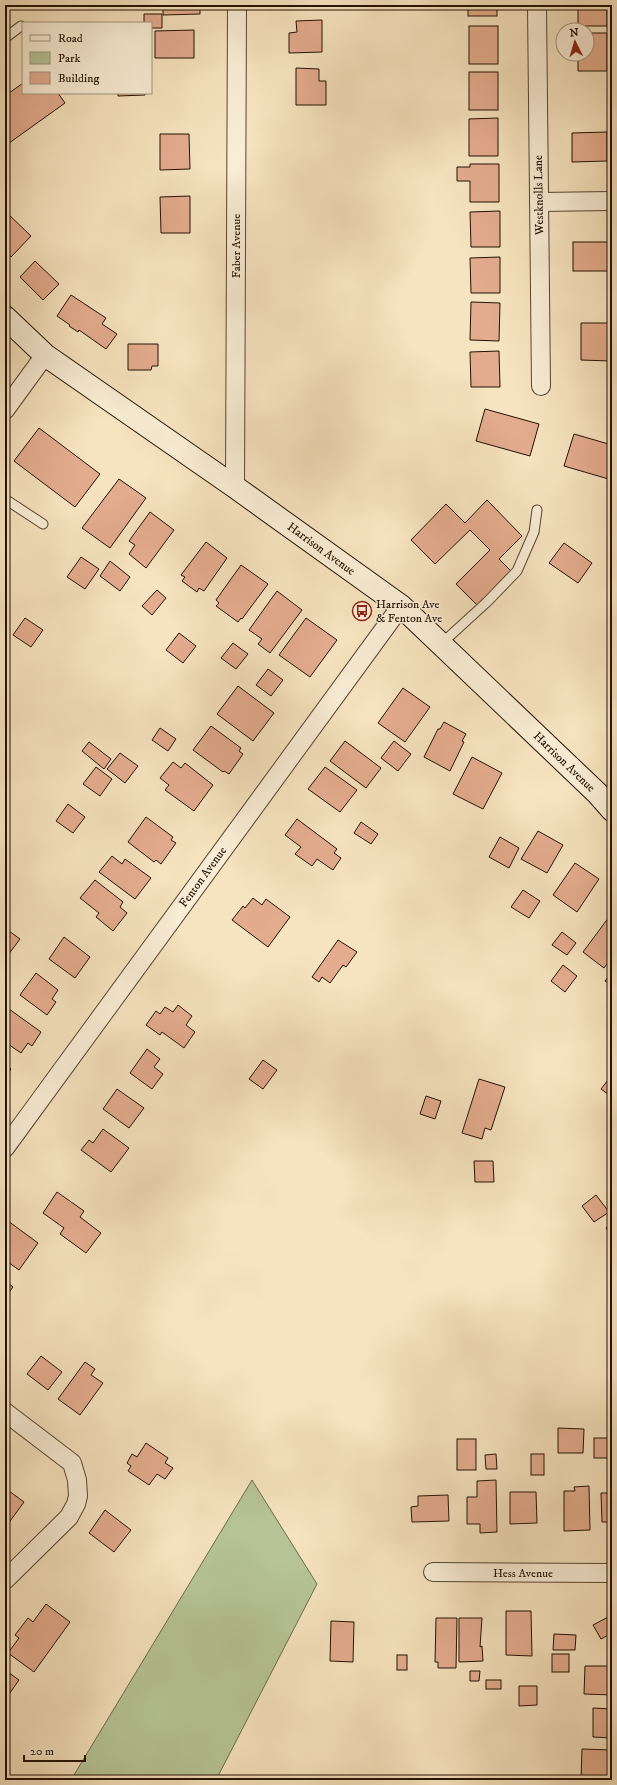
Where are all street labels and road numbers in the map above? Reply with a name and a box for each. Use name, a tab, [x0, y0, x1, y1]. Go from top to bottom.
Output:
street label: Westknolls Lane	[531, 155, 547, 236]
street label: Faber Avenue	[229, 214, 244, 278]
street label: Harrison Avenue	[284, 519, 358, 579]
street label: Harrison Avenue	[530, 729, 598, 795]
street label: Fenton Avenue	[176, 844, 230, 910]
street label: Hess Avenue	[493, 1566, 553, 1581]

